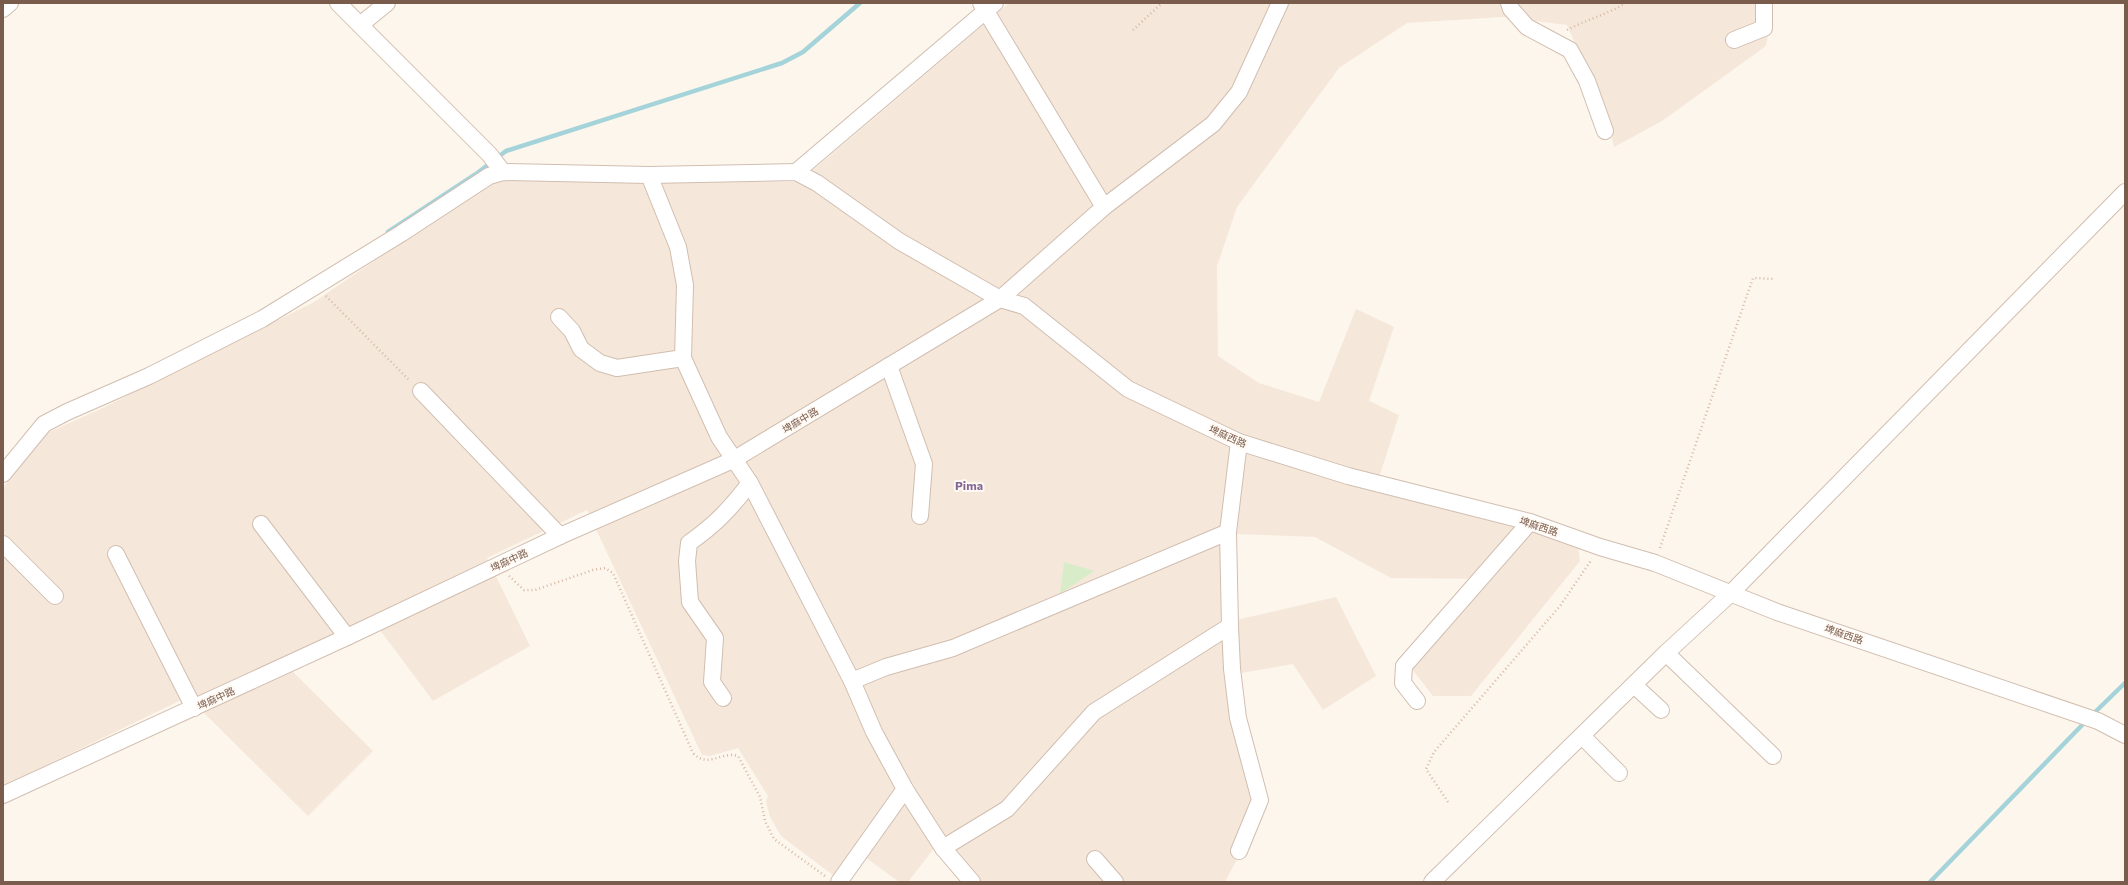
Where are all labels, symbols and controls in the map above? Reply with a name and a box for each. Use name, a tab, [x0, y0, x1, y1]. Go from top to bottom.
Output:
street label: 埤麻中路	[780, 405, 820, 435]
street label: 埤麻西路	[1207, 422, 1249, 450]
district label: Pima	[955, 478, 983, 492]
street label: 埤麻西路	[1518, 514, 1560, 538]
street label: 埤麻中路	[488, 546, 530, 574]
street label: 埤麻西路	[1823, 622, 1865, 646]
street label: 埤麻中路	[195, 684, 237, 712]

